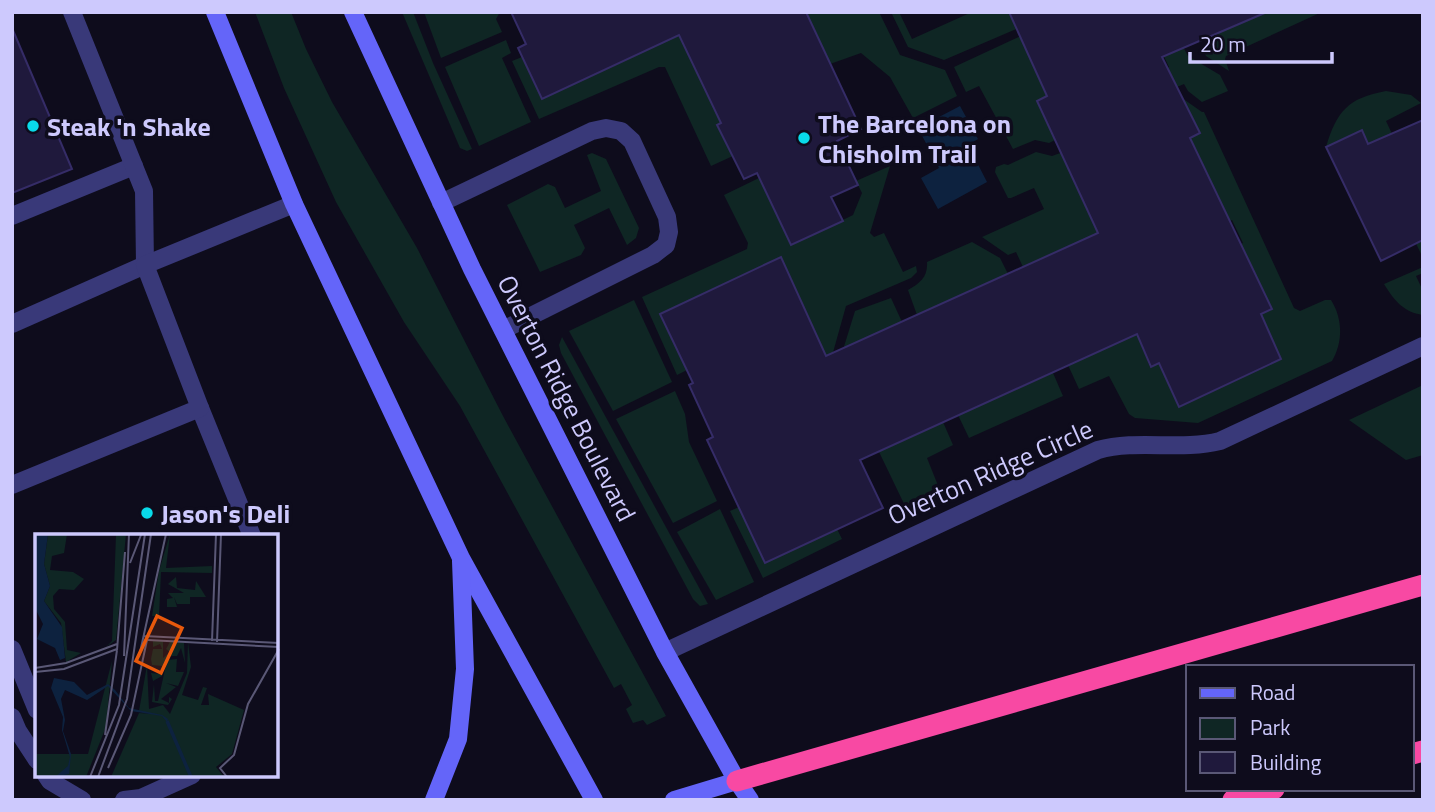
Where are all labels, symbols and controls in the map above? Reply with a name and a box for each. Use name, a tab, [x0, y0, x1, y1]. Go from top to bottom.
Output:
scale bar	[1190, 21, 1332, 65]
text: 20 m	[1200, 28, 1246, 60]
place label: The Barcelona on Chisholm Trail	[818, 104, 1011, 173]
place label: Steak 'n Shake	[47, 107, 211, 146]
marker: Steak 'n Shake	[25, 118, 41, 134]
marker: The Barcelona on Chisholm Trail	[796, 130, 812, 146]
street label: Overton Ridge Boulevard	[488, 268, 646, 528]
street label: Overton Ridge Circle	[881, 409, 1099, 535]
place label: Jason's Deli	[161, 494, 290, 533]
marker: Jason's Deli	[139, 505, 155, 521]
inset map	[35, 534, 278, 777]
legend	[1186, 665, 1414, 791]
text: Road	[1250, 676, 1295, 708]
text: Park	[1250, 711, 1290, 743]
text: Building	[1250, 746, 1322, 778]

